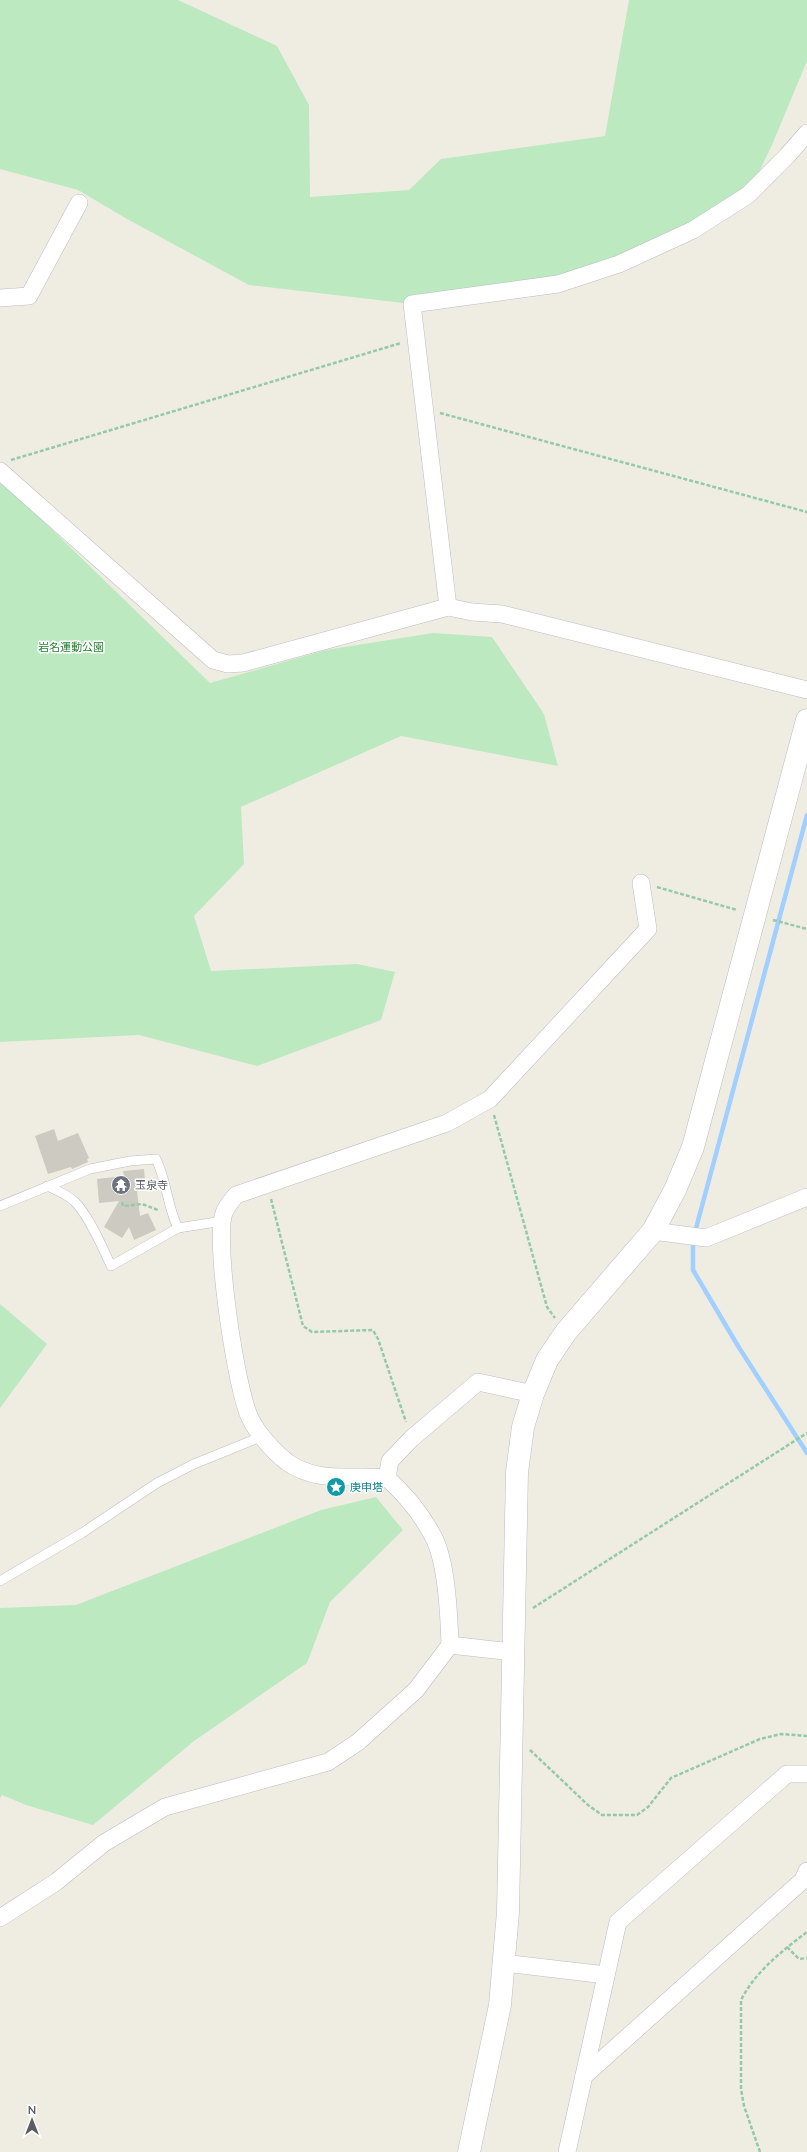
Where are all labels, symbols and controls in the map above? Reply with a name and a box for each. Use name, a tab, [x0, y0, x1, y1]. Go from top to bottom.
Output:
park label: 岩名運動公園	[38, 640, 104, 653]
temple icon: 玉泉寺	[110, 1174, 132, 1196]
place label: 玉泉寺	[135, 1178, 168, 1191]
place icon: 庚申塔	[325, 1476, 347, 1498]
place label: 庚申塔	[350, 1480, 383, 1493]
north arrow	[12, 2100, 52, 2140]
text: N	[28, 2103, 36, 2116]

